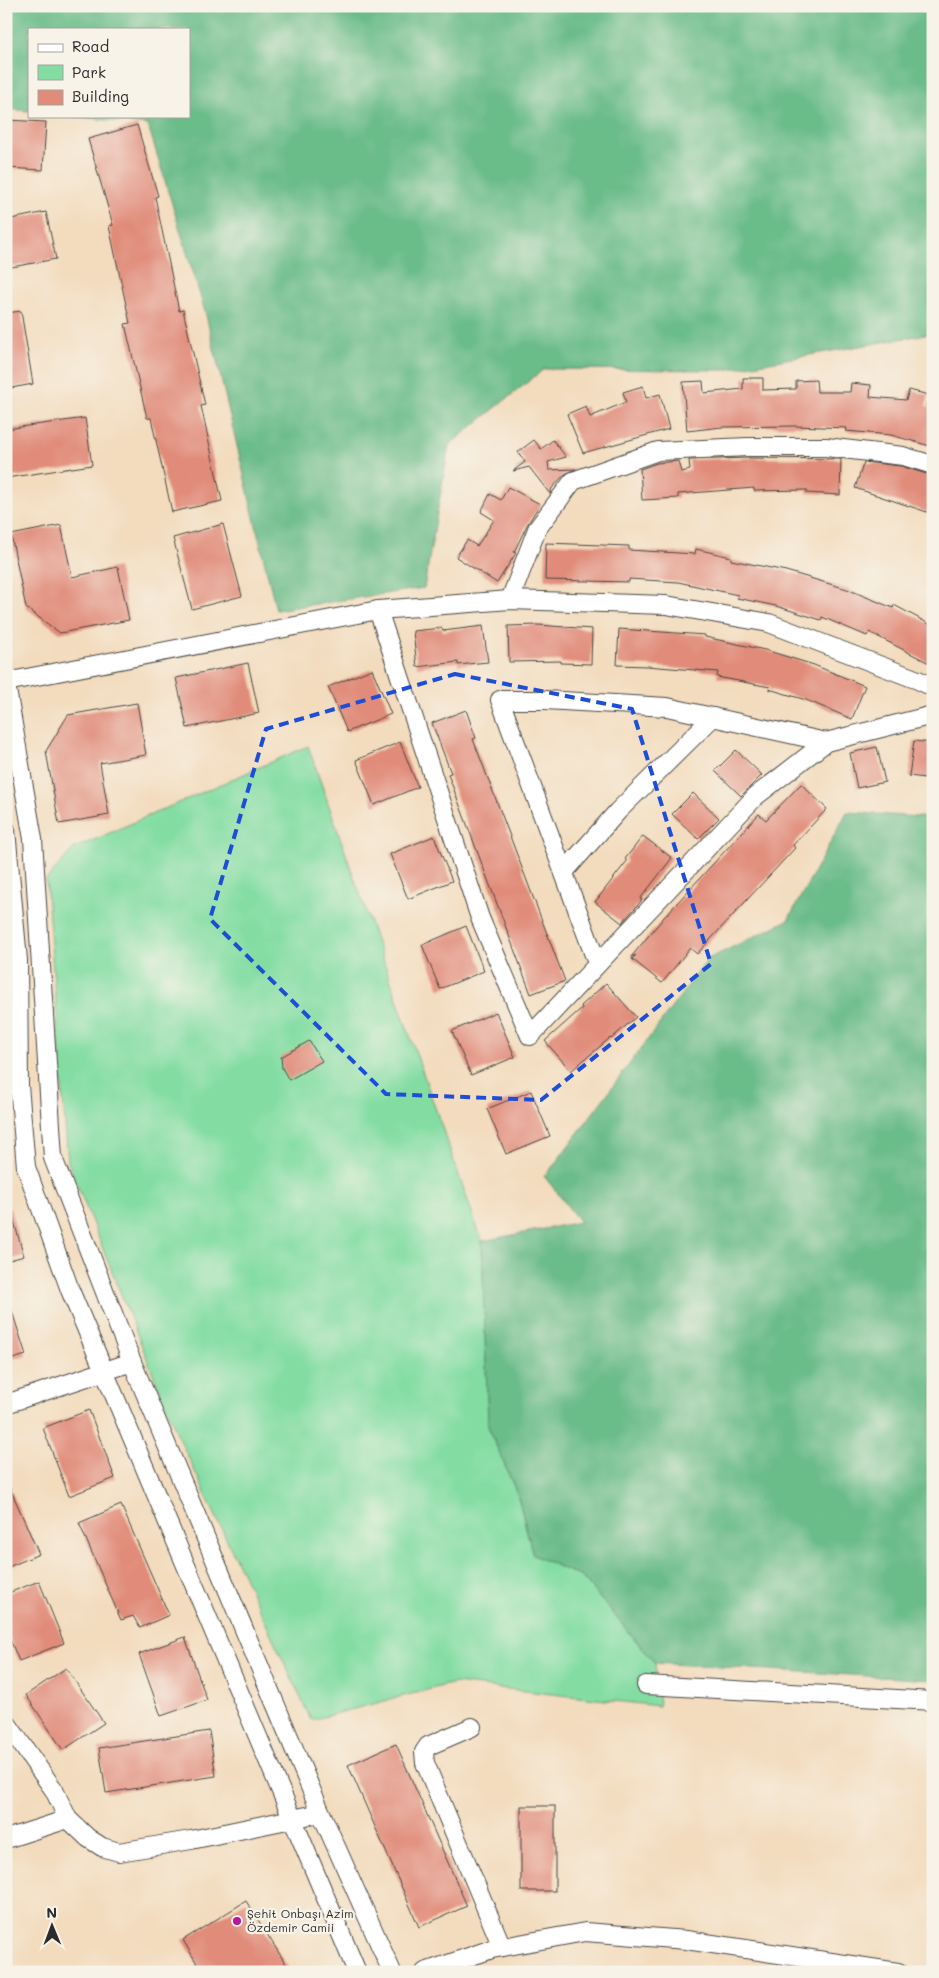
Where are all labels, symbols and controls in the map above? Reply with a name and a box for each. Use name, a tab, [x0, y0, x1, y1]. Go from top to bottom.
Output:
legend	[28, 28, 190, 118]
text: Road	[72, 36, 109, 56]
text: Park	[72, 62, 106, 82]
text: Building	[72, 86, 129, 106]
north arrow	[28, 1900, 78, 1950]
text: N	[46, 1903, 57, 1922]
place label: Şehit Onbaşı Azim Özdemir Camii	[247, 1905, 354, 1935]
marker: Şehit Onbaşı Azim Özdemir Camii	[231, 1915, 243, 1927]

